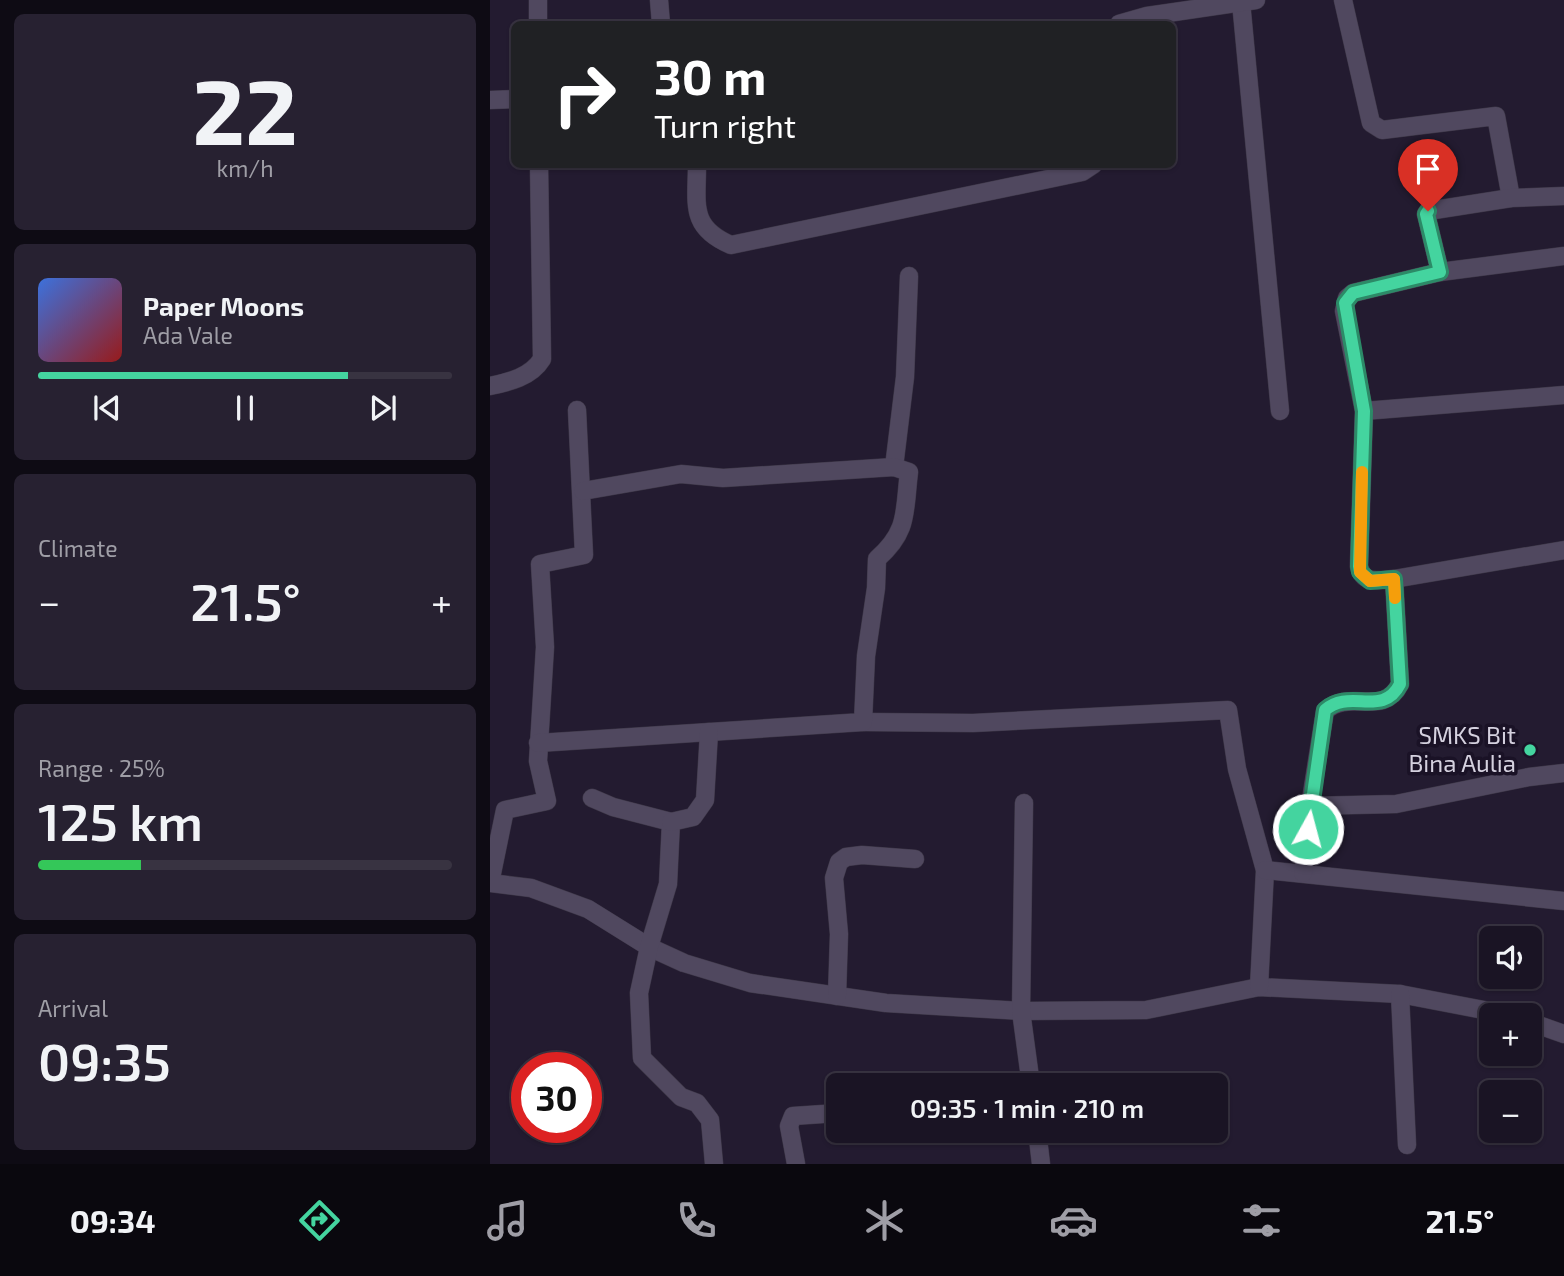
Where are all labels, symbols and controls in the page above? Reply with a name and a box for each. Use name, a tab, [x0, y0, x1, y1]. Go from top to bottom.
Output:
text: 30 m	[654, 46, 766, 105]
icon: right	[539, 49, 630, 140]
text: 22	[192, 54, 298, 163]
text: Turn right	[654, 106, 796, 144]
pin	[1398, 139, 1458, 211]
icon: arrive	[1409, 150, 1447, 188]
text: km/h	[216, 154, 274, 182]
text: Paper Moons	[143, 290, 304, 321]
text: Ada Vale	[143, 321, 233, 349]
icon: previous	[88, 389, 126, 427]
icon: pause	[226, 389, 264, 427]
icon: next	[364, 389, 402, 427]
text: Climate	[38, 534, 118, 562]
text: 21.5°	[190, 569, 301, 631]
text: −	[38, 578, 60, 624]
text: +	[431, 578, 452, 624]
place label: SMKS Bit Bina Aulia	[1408, 720, 1516, 777]
marker: SMKS Bit Bina Aulia	[1522, 742, 1538, 758]
text: Range · 25%	[38, 754, 165, 782]
text: 125 km	[38, 789, 203, 851]
position arrow	[1271, 792, 1345, 866]
map controls	[1479, 926, 1542, 1143]
button: sound	[1479, 926, 1542, 989]
text: Arrival	[38, 994, 108, 1022]
button: +	[1479, 1003, 1542, 1066]
text: 09:35	[38, 1029, 171, 1091]
speed limit sign: 30	[511, 1052, 602, 1143]
button: −	[1479, 1080, 1542, 1143]
text: 09:35 · 1 min · 210 m	[910, 1092, 1144, 1123]
icon: directions	[295, 1196, 344, 1245]
icon: music	[483, 1196, 532, 1245]
icon: phone	[672, 1196, 721, 1245]
icon: climate	[860, 1196, 909, 1245]
icon: car	[1049, 1196, 1098, 1245]
icon: filters	[1237, 1196, 1286, 1245]
text: 09:34	[70, 1201, 156, 1239]
text: 21.5°	[1425, 1201, 1494, 1239]

